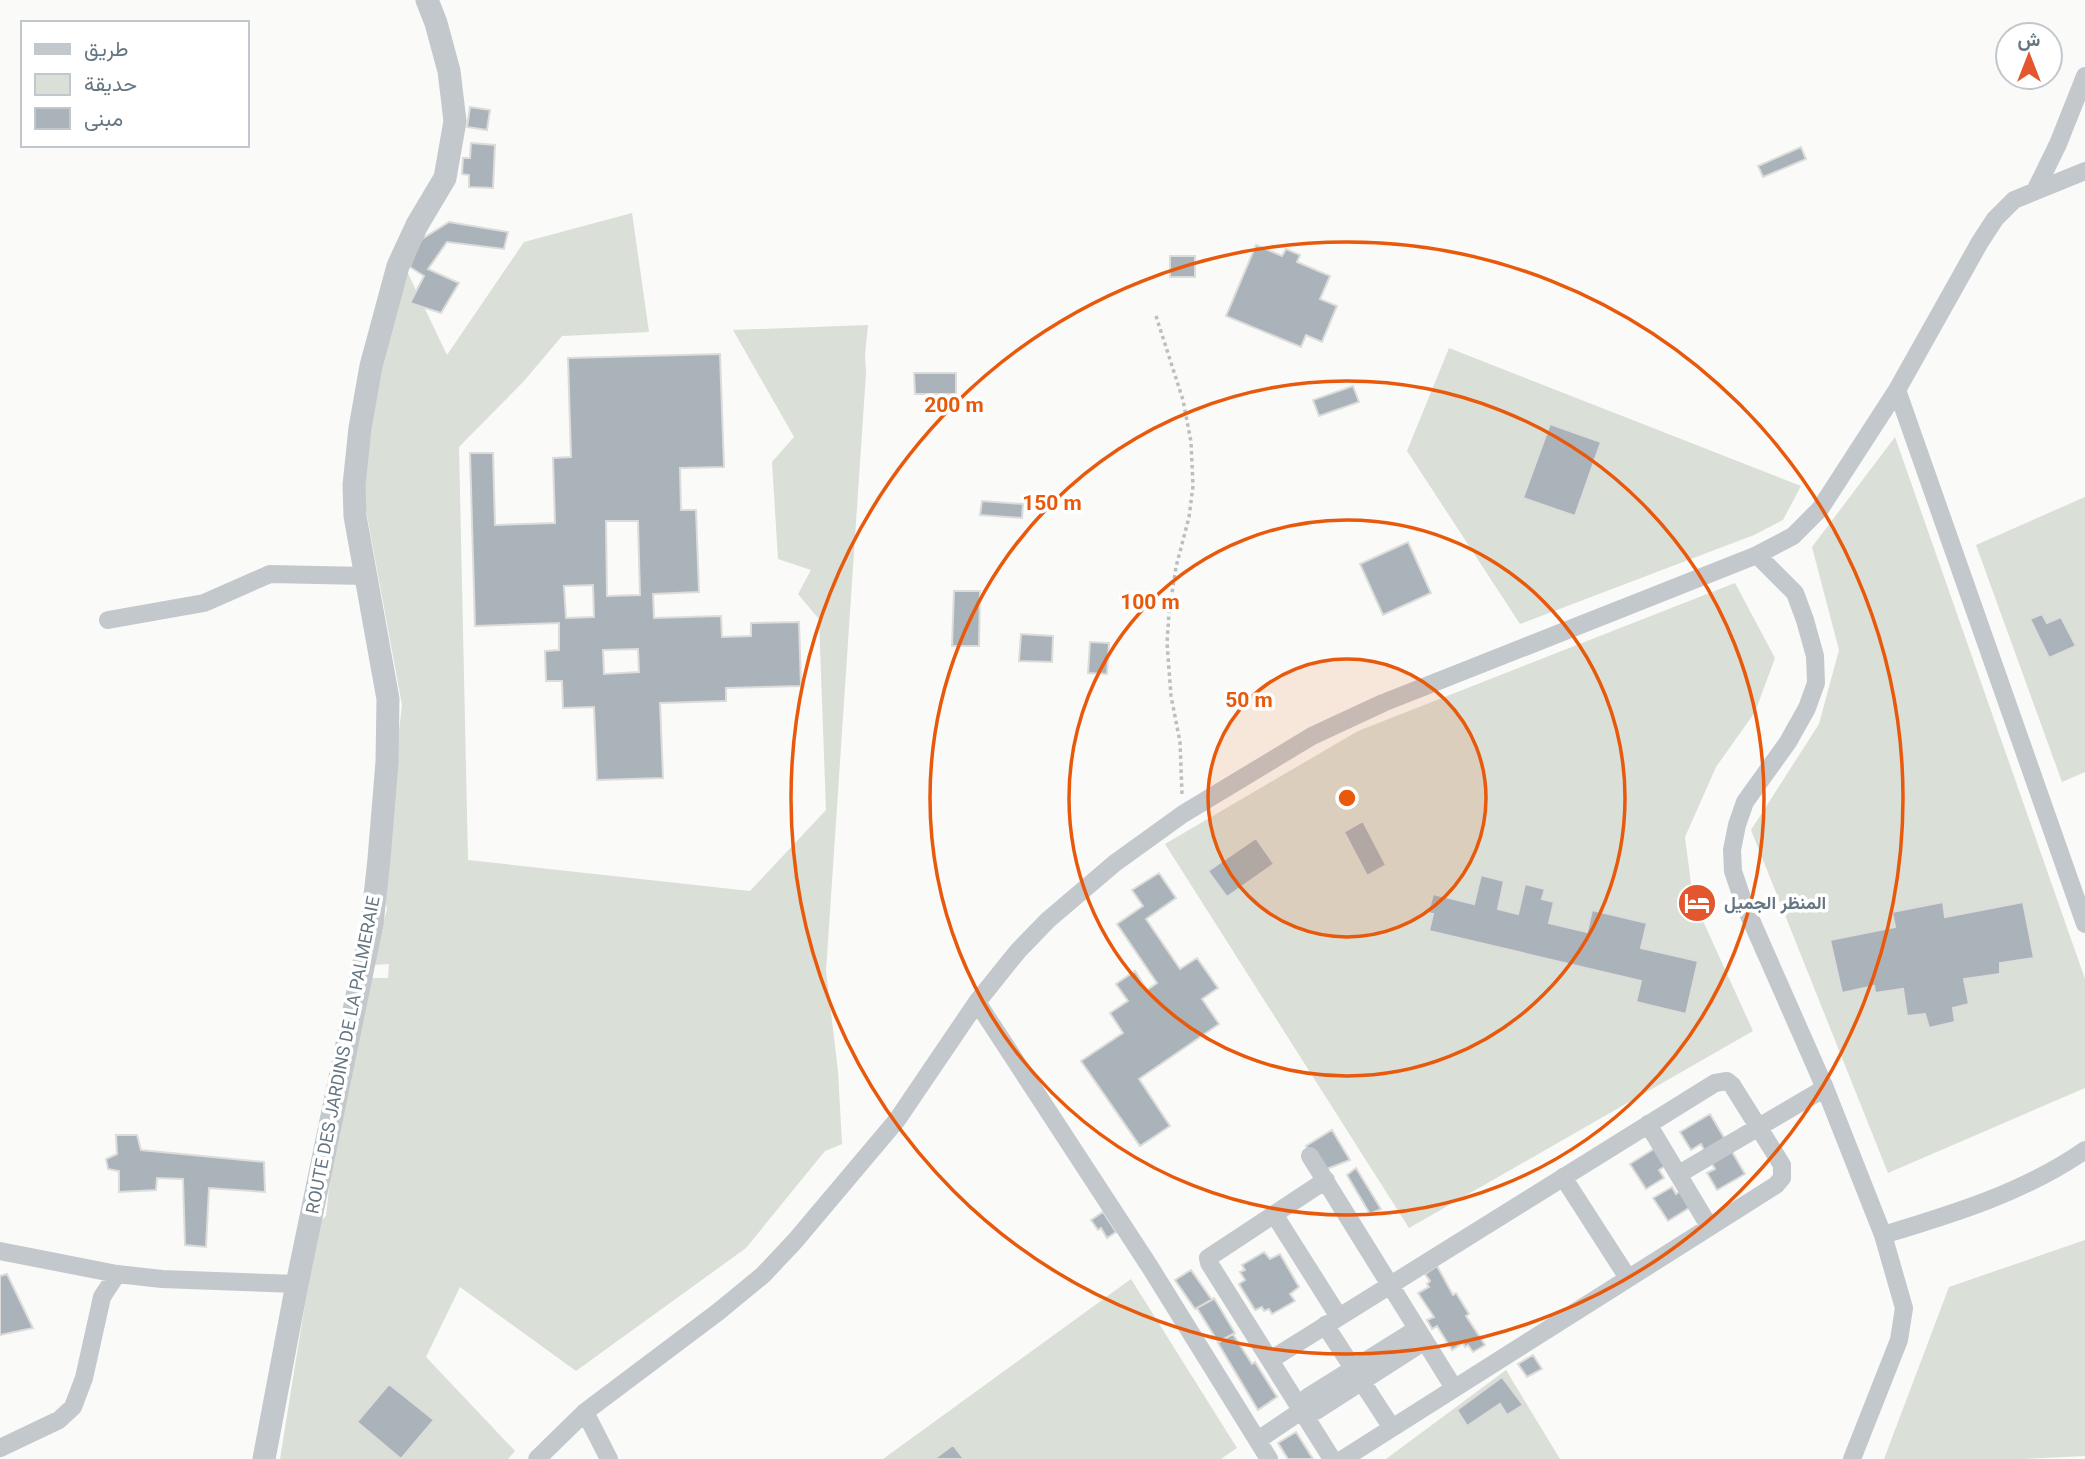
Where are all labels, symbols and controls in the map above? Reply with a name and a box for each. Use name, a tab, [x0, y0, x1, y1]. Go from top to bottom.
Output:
legend	[21, 21, 248, 147]
north arrow	[1994, 21, 2064, 91]
text: ش	[2018, 28, 2041, 51]
text: طريق	[84, 37, 129, 62]
text: حديقة	[84, 72, 137, 96]
text: مبنى	[84, 107, 123, 131]
text: 200 m	[924, 393, 984, 417]
text: 150 m	[1022, 491, 1082, 515]
text: 100 m	[1120, 590, 1180, 614]
text: 50 m	[1225, 688, 1273, 712]
centre of rings	[1335, 786, 1359, 810]
hotel icon: المنظر الجميل	[1676, 882, 1718, 924]
place label: المنظر الجميل	[1724, 892, 1826, 914]
street label: ROUTE DES JARDINS DE LA PALMERAIE	[301, 894, 384, 1216]

